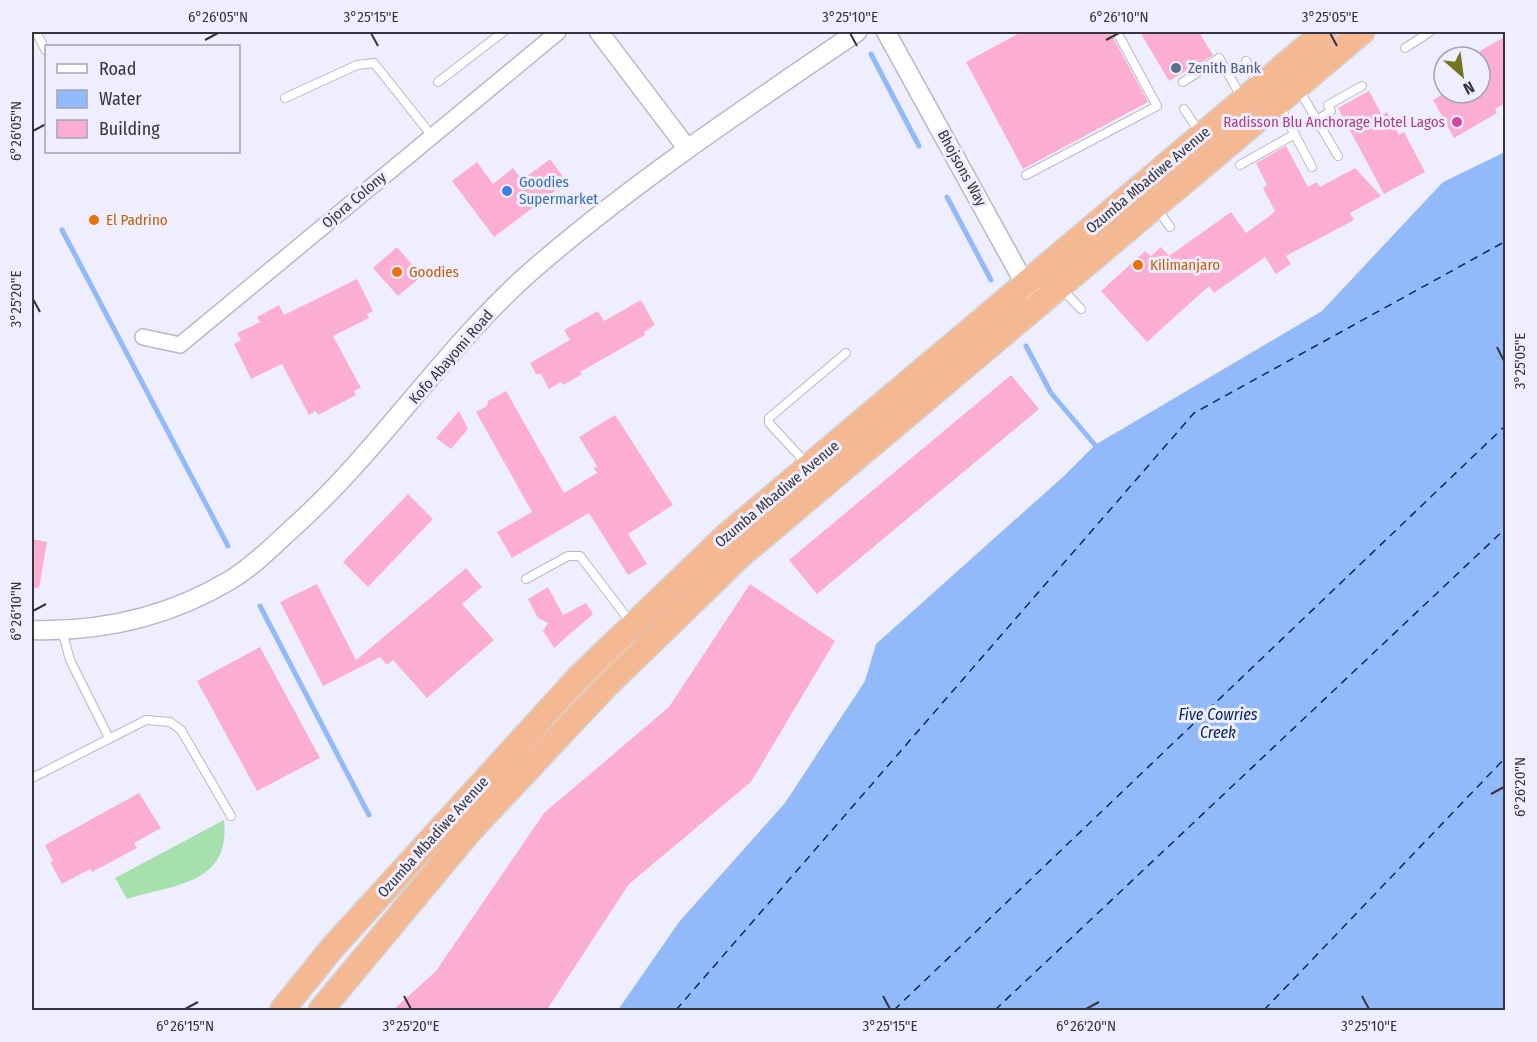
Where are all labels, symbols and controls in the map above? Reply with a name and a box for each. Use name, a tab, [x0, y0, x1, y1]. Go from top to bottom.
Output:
text: 6°26'05"N	[188, 8, 248, 26]
text: 3°25'15"E	[344, 8, 398, 26]
text: 3°25'10"E	[822, 8, 878, 26]
text: 6°26'10"N	[1089, 8, 1149, 26]
text: 3°25'05"E	[1302, 8, 1358, 26]
legend	[45, 45, 240, 153]
north arrow	[1432, 45, 1492, 105]
text: Road	[99, 58, 136, 80]
place label: Zenith Bank	[1188, 59, 1261, 77]
marker: Zenith Bank	[1169, 61, 1183, 75]
text: N	[1460, 77, 1478, 98]
text: Water	[99, 88, 142, 110]
text: 6°26'05"N	[7, 101, 25, 161]
place label: Radisson Blu Anchorage Hotel Lagos	[1223, 113, 1445, 131]
marker: Radisson Blu Anchorage Hotel Lagos	[1450, 115, 1464, 129]
text: Building	[99, 118, 160, 140]
street label: Ozumba Mbadiwe Avenue	[1082, 123, 1214, 237]
street label: Bhojsons Way	[934, 127, 991, 210]
street label: Ojora Colony	[318, 168, 390, 232]
place label: Goodies Supermarket	[519, 173, 598, 208]
marker: Goodies Supermarket	[500, 184, 514, 198]
place label: El Padrino	[106, 211, 168, 229]
marker: El Padrino	[87, 213, 101, 227]
place label: Kilimanjaro	[1150, 256, 1220, 274]
marker: Kilimanjaro	[1131, 258, 1145, 272]
place label: Goodies	[409, 263, 459, 281]
marker: Goodies	[390, 265, 404, 279]
text: 3°25'20"E	[7, 271, 25, 327]
street label: Kofo Abayomi Road	[405, 306, 497, 408]
text: 3°25'05"E	[1511, 333, 1529, 389]
street label: Ozumba Mbadiwe Avenue	[711, 437, 843, 551]
text: 6°26'10"N	[7, 581, 25, 641]
water label: Five Cowries Creek	[1178, 705, 1258, 742]
text: 6°26'20"N	[1511, 757, 1529, 817]
street label: Ozumba Mbadiwe Avenue	[374, 773, 492, 901]
text: 6°26'15"N	[156, 1017, 214, 1035]
text: 3°25'20"E	[383, 1017, 439, 1035]
text: 3°25'15"E	[863, 1017, 917, 1035]
text: 6°26'20"N	[1056, 1017, 1116, 1035]
text: 3°25'10"E	[1341, 1017, 1397, 1035]

